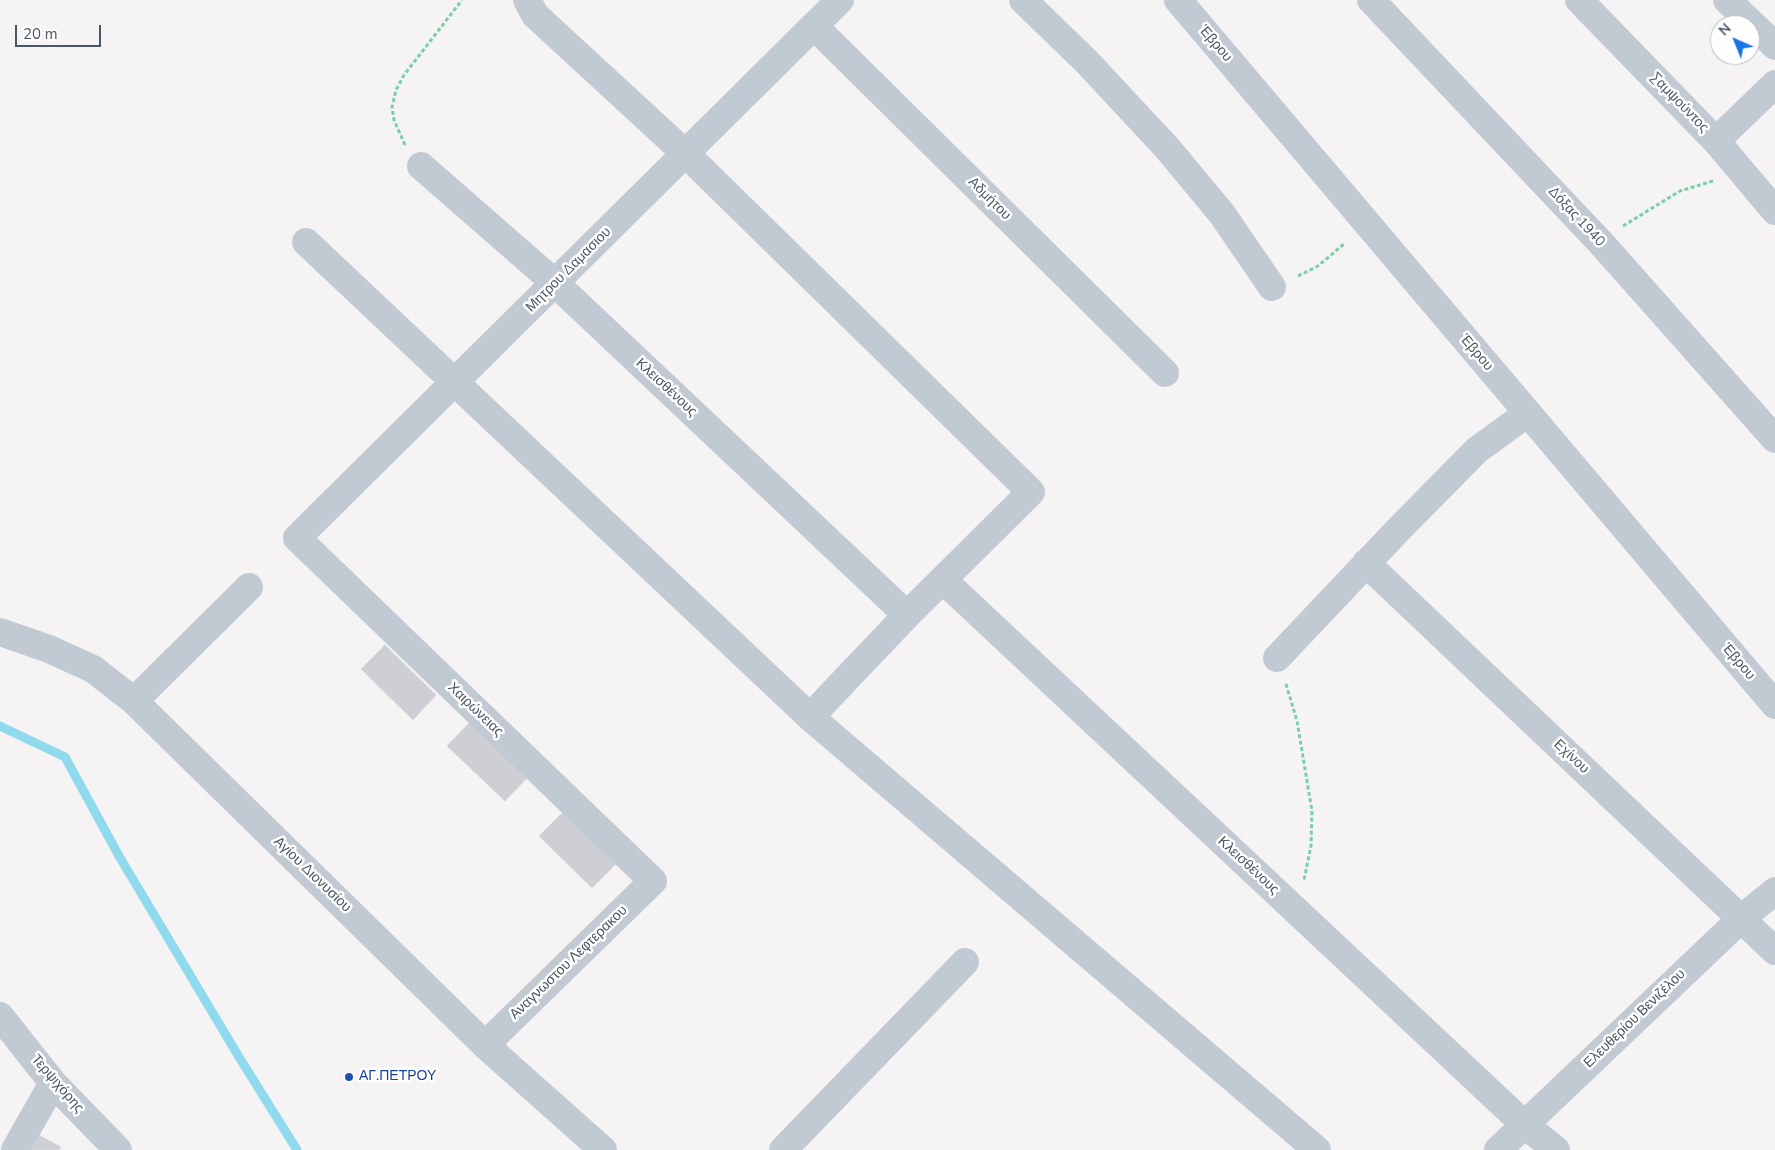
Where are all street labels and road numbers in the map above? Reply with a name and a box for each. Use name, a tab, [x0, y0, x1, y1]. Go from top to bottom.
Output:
street label: Έβρου	[1195, 22, 1235, 66]
street label: Σαμψούντος	[1646, 70, 1712, 136]
street label: Αδμήτου	[964, 174, 1014, 224]
street label: Δόξας 1940	[1544, 184, 1608, 250]
street label: Μητρου Δαμασιου	[523, 224, 615, 316]
street label: Έβρου	[1456, 331, 1496, 375]
street label: Κλεισθένους	[632, 355, 700, 421]
street label: Έβρου	[1718, 640, 1758, 684]
street label: Χαιρώνειας	[444, 679, 506, 741]
street label: Εχίνου	[1550, 736, 1592, 778]
street label: Κλεισθένους	[1214, 833, 1282, 899]
street label: Αγίου Διονυσίου	[270, 834, 354, 916]
street label: Αναγνωστου Λεφτερακου	[507, 903, 631, 1023]
street label: Ελευθερίου Βενιζέλου	[1581, 966, 1689, 1072]
street label: Τερψιχόρης	[27, 1051, 87, 1117]

